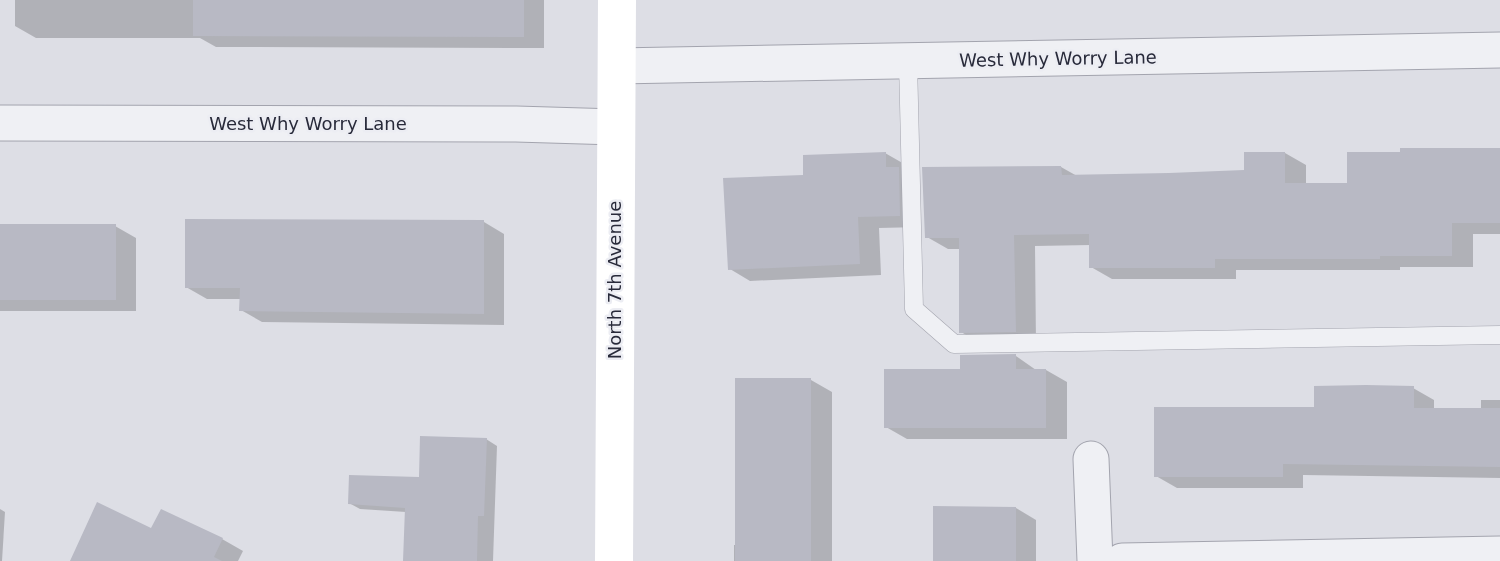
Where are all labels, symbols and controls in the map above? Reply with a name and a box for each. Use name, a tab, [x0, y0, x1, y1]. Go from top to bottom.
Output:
street label: West Why Worry Lane	[959, 46, 1157, 71]
street label: West Why Worry Lane	[209, 113, 407, 134]
street label: North 7th Avenue	[604, 201, 625, 359]

